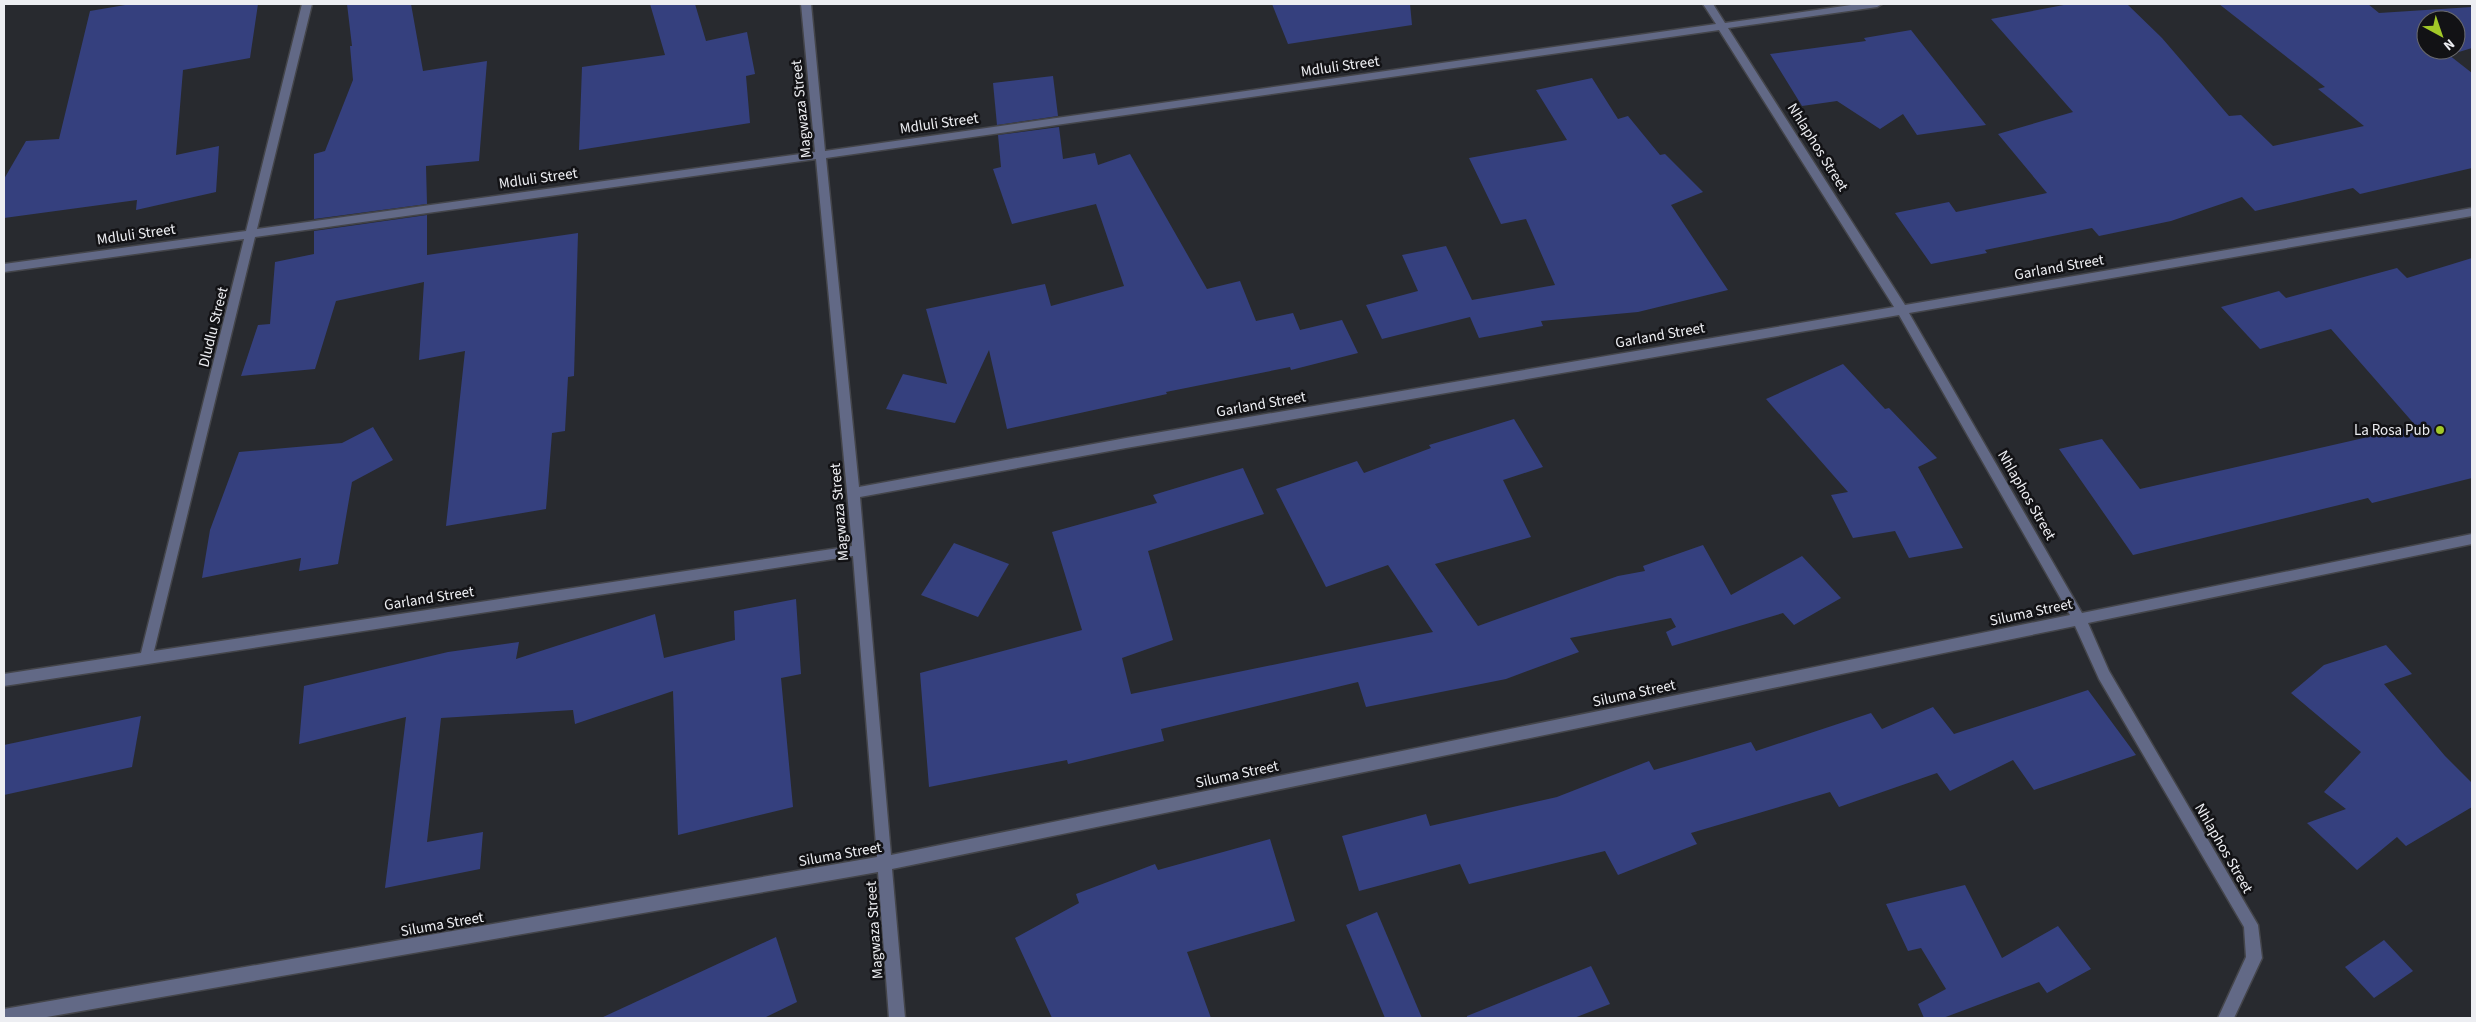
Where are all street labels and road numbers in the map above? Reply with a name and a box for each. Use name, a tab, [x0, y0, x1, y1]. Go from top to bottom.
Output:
street label: Mdluli Street	[1299, 51, 1381, 82]
street label: Magwaza Street	[786, 59, 817, 159]
street label: Nhlaphos Street	[1782, 99, 1853, 196]
street label: Mdluli Street	[898, 108, 980, 139]
street label: Mdluli Street	[497, 163, 579, 194]
street label: Mdluli Street	[95, 219, 177, 250]
street label: Garland Street	[2013, 249, 2105, 286]
street label: Dludlu Street	[193, 285, 234, 369]
street label: Garland Street	[1614, 317, 1706, 354]
street label: Garland Street	[1215, 386, 1307, 423]
street label: Nhlaphos Street	[1992, 446, 2061, 544]
street label: Magwaza Street	[825, 462, 854, 562]
street label: Garland Street	[383, 581, 475, 616]
street label: Siluma Street	[1988, 593, 2074, 632]
street label: Siluma Street	[1591, 674, 1677, 713]
street label: Siluma Street	[1194, 755, 1280, 794]
street label: Nhlaphos Street	[2189, 799, 2258, 897]
street label: Siluma Street	[797, 837, 883, 872]
street label: Magwaza Street	[861, 880, 888, 980]
street label: Siluma Street	[399, 907, 485, 942]

